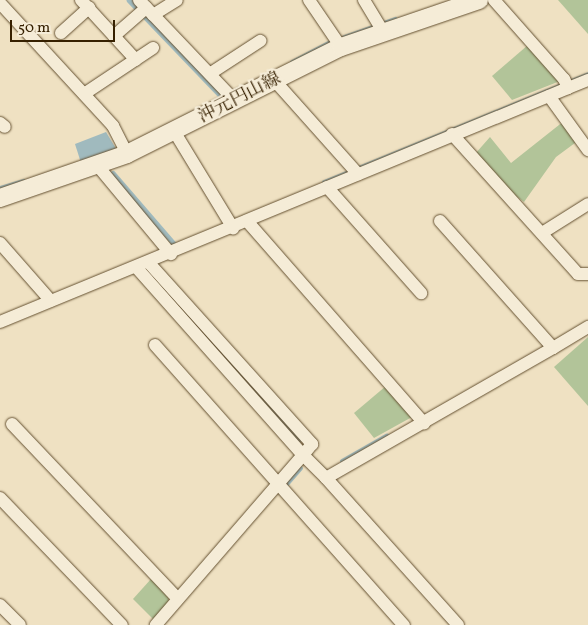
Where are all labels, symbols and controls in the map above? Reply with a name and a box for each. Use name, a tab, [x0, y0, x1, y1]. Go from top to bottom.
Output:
scale bar	[12, 10, 118, 42]
text: 50 m	[18, 18, 50, 39]
street label: 沖元円山線	[195, 69, 285, 129]

